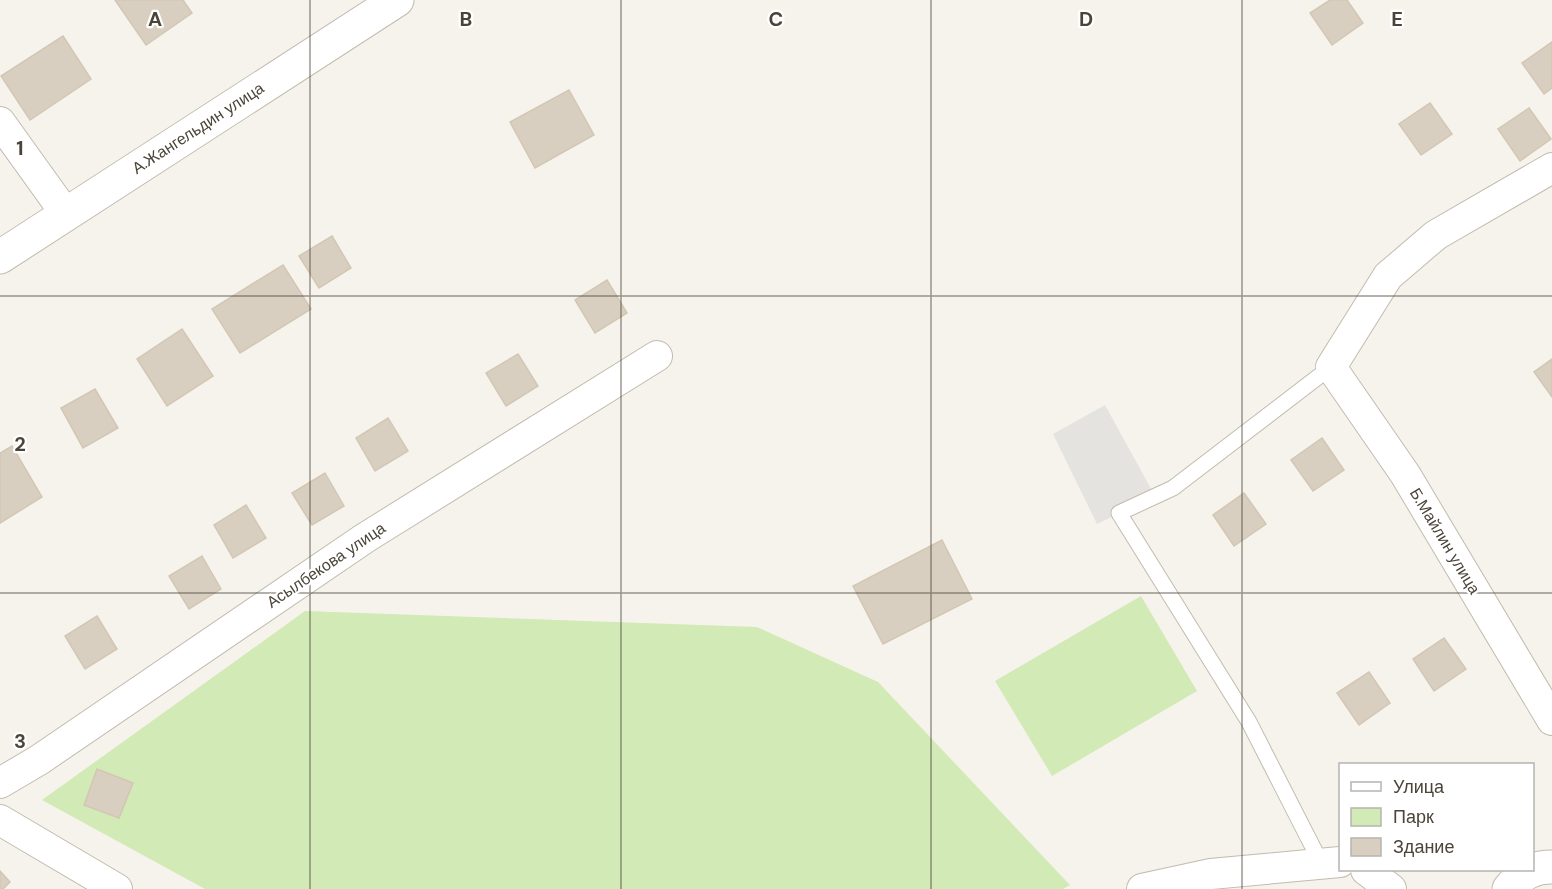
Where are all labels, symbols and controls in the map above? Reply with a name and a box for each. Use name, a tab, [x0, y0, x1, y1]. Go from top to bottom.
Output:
text: A	[148, 6, 162, 32]
text: B	[460, 6, 472, 32]
text: C	[769, 6, 783, 32]
text: D	[1079, 6, 1093, 32]
text: E	[1391, 6, 1403, 32]
street label: А.Жангельдин улица	[128, 77, 268, 179]
text: 1	[16, 135, 24, 161]
text: 2	[14, 431, 26, 457]
street label: Б.Майлин улица	[1405, 484, 1485, 598]
street label: Асылбекова улица	[263, 517, 390, 613]
text: 3	[14, 728, 26, 754]
legend	[1339, 763, 1534, 871]
text: Улица	[1393, 775, 1445, 799]
text: Парк	[1393, 805, 1434, 829]
text: Здание	[1393, 835, 1454, 859]

